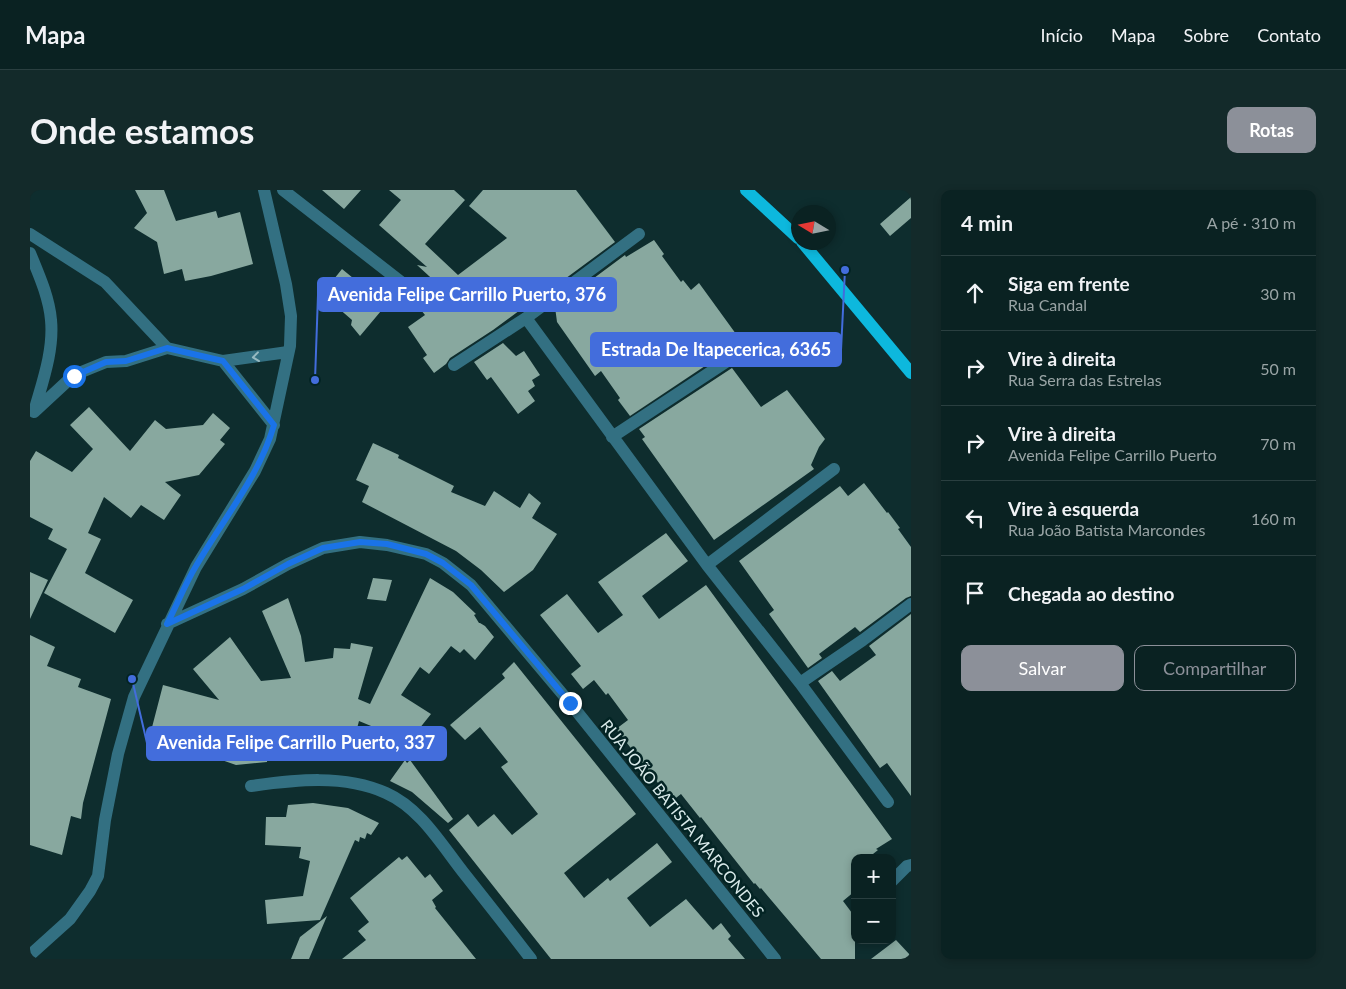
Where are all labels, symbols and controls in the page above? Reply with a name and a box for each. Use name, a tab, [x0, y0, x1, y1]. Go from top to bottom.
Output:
text: Mapa	[25, 20, 85, 49]
text: Início	[1041, 24, 1083, 46]
text: Mapa	[1111, 24, 1155, 46]
text: Sobre	[1183, 24, 1229, 46]
text: Contato	[1257, 24, 1321, 46]
button: Rotas	[1227, 107, 1316, 153]
text: Onde estamos	[30, 109, 254, 151]
north arrow	[791, 205, 836, 250]
text: 4 min	[961, 210, 1013, 235]
text: A pé · 310 m	[1207, 213, 1296, 232]
text: Siga em frente	[1008, 272, 1130, 295]
callout: Avenida Felipe Carrillo Puerto, 376	[318, 278, 616, 311]
icon: ahead	[961, 279, 989, 307]
text: Avenida Felipe Carrillo Puerto, 376	[327, 283, 606, 305]
text: 30 m	[1260, 284, 1296, 303]
text: Rua Candal	[1008, 295, 1087, 314]
callout: Estrada De Itapecerica, 6365	[591, 333, 841, 366]
text: Estrada De Itapecerica, 6365	[601, 338, 831, 360]
text: Vire à direita	[1008, 347, 1116, 370]
one-way arrow	[251, 351, 259, 362]
icon: right	[961, 354, 989, 382]
text: 50 m	[1260, 359, 1296, 378]
route start	[63, 365, 86, 388]
text: Rua Serra das Estrelas	[1008, 370, 1162, 389]
text: Vire à direita	[1008, 422, 1116, 445]
icon: right	[961, 429, 989, 457]
text: 70 m	[1260, 434, 1296, 453]
text: Avenida Felipe Carrillo Puerto	[1008, 445, 1217, 464]
text: Vire à esquerda	[1008, 497, 1139, 520]
icon: left	[961, 504, 989, 532]
text: 160 m	[1251, 509, 1296, 528]
text: Rua João Batista Marcondes	[1008, 520, 1205, 539]
icon: arrive	[961, 579, 989, 607]
text: Chegada ao destino	[1008, 582, 1174, 605]
button: Salvar	[961, 645, 1124, 691]
button: Compartilhar	[1134, 645, 1296, 691]
route end	[559, 692, 582, 715]
street label: RUA JOÃO BATISTA MARCONDES	[597, 715, 769, 921]
callout: Avenida Felipe Carrillo Puerto, 337	[147, 727, 446, 760]
text: Avenida Felipe Carrillo Puerto, 337	[156, 731, 435, 753]
map controls	[851, 854, 896, 944]
button: +	[851, 854, 896, 899]
button: −	[851, 899, 896, 944]

